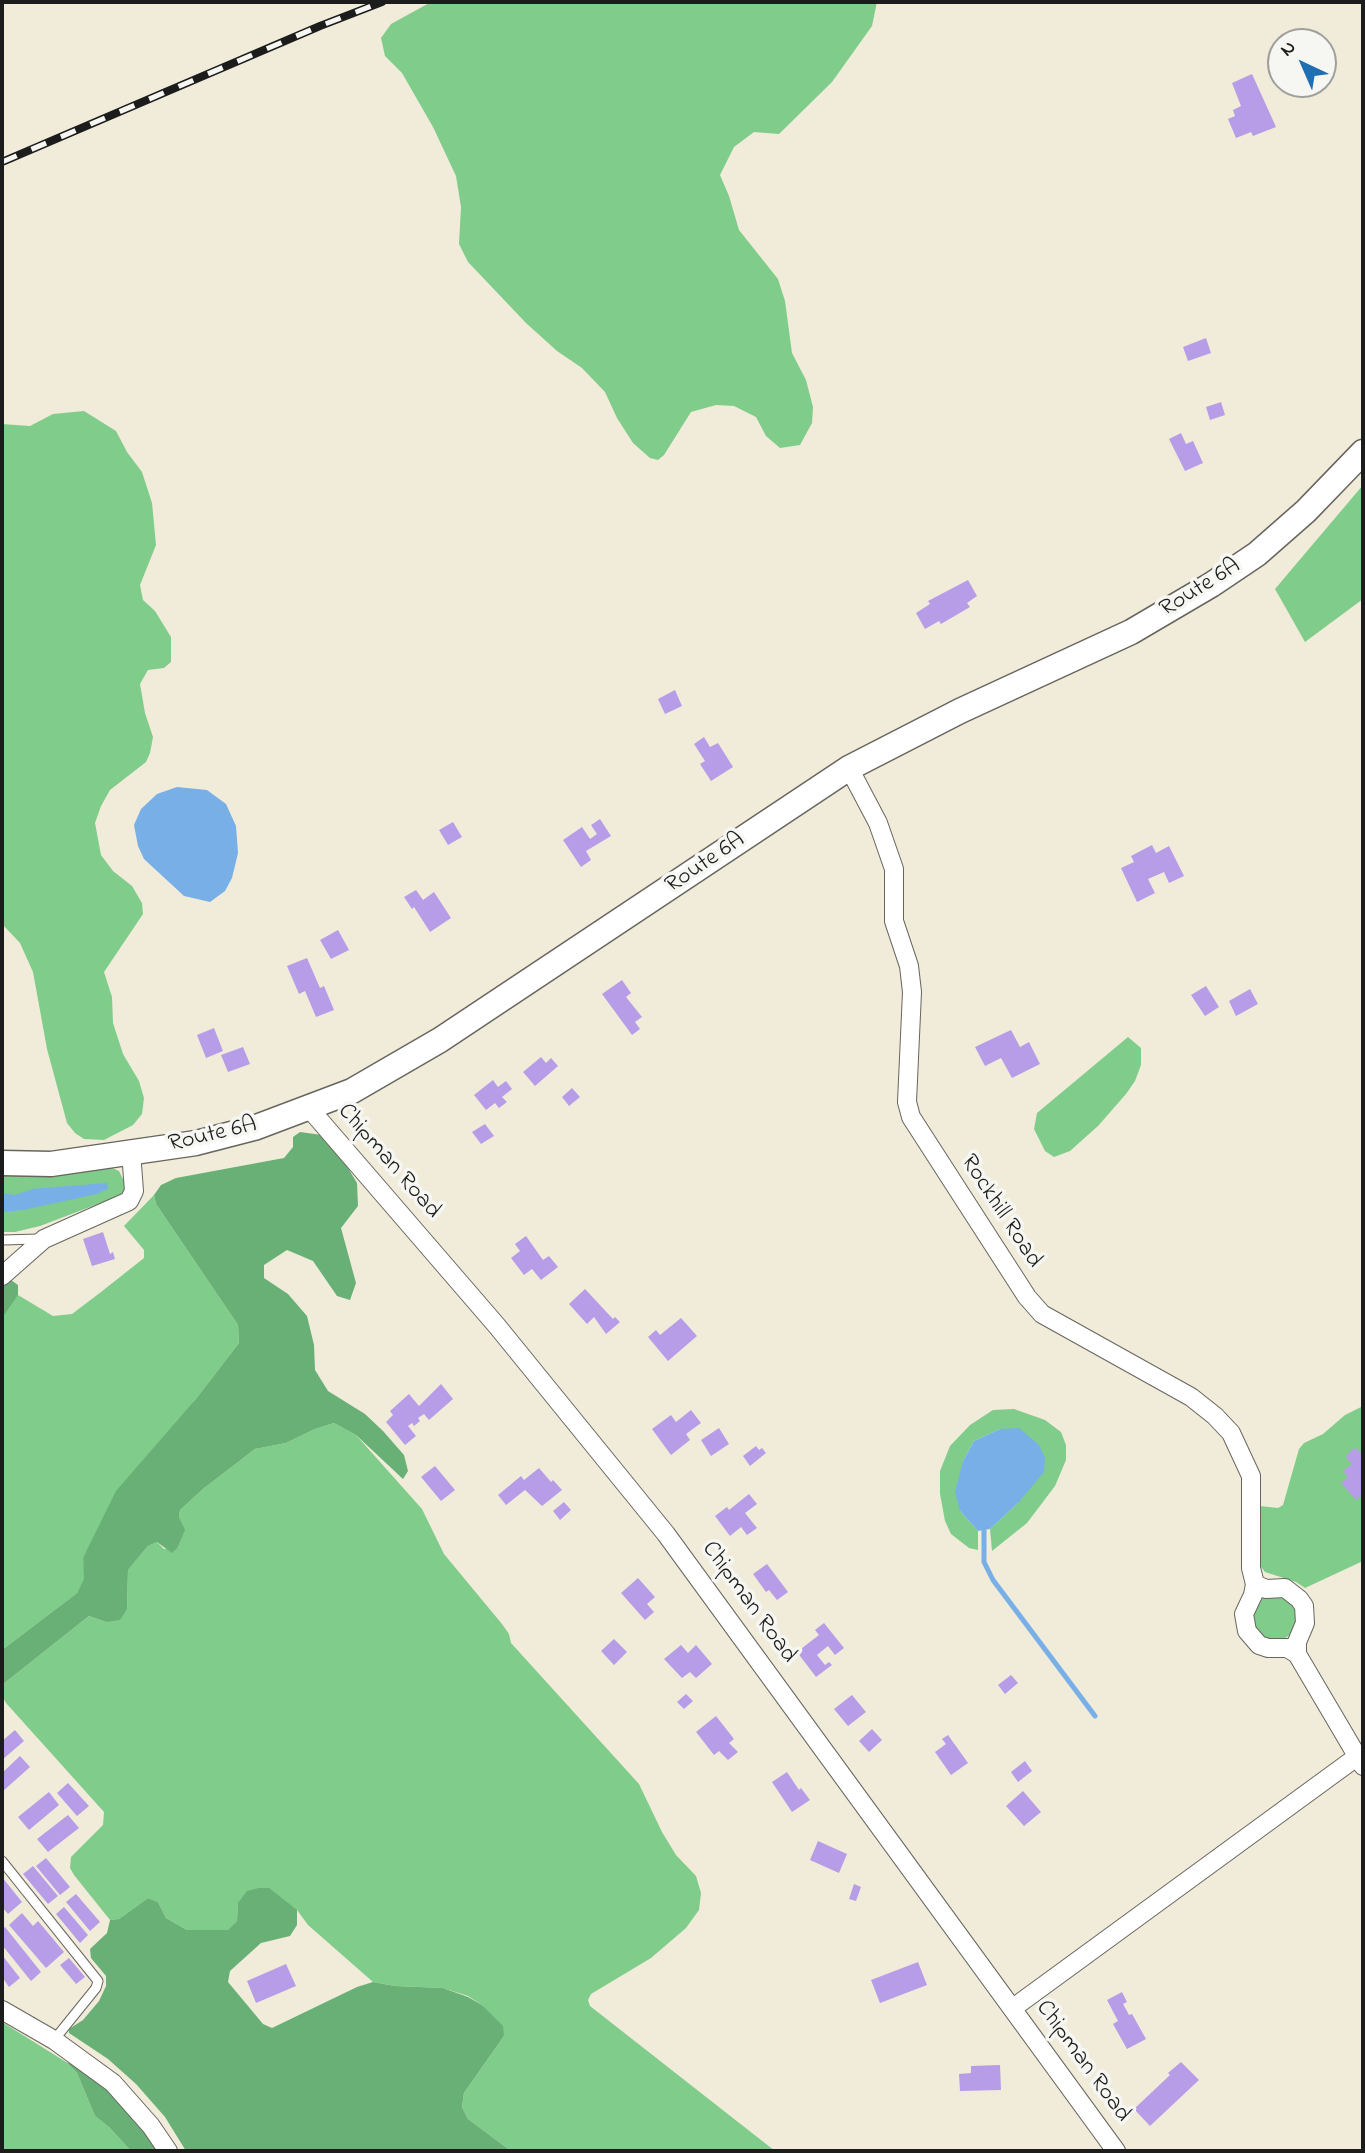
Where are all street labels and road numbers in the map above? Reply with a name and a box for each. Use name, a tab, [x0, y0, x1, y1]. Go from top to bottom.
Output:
street label: Route 6A	[1155, 553, 1247, 625]
street label: Route 6A	[661, 827, 751, 901]
street label: Chipman Road	[330, 1098, 446, 1226]
street label: Route 6A	[166, 1112, 260, 1160]
street label: Rockhill Road	[953, 1150, 1047, 1274]
street label: Chipman Road	[694, 1536, 802, 1670]
street label: Chipman Road	[1028, 1995, 1136, 2129]

